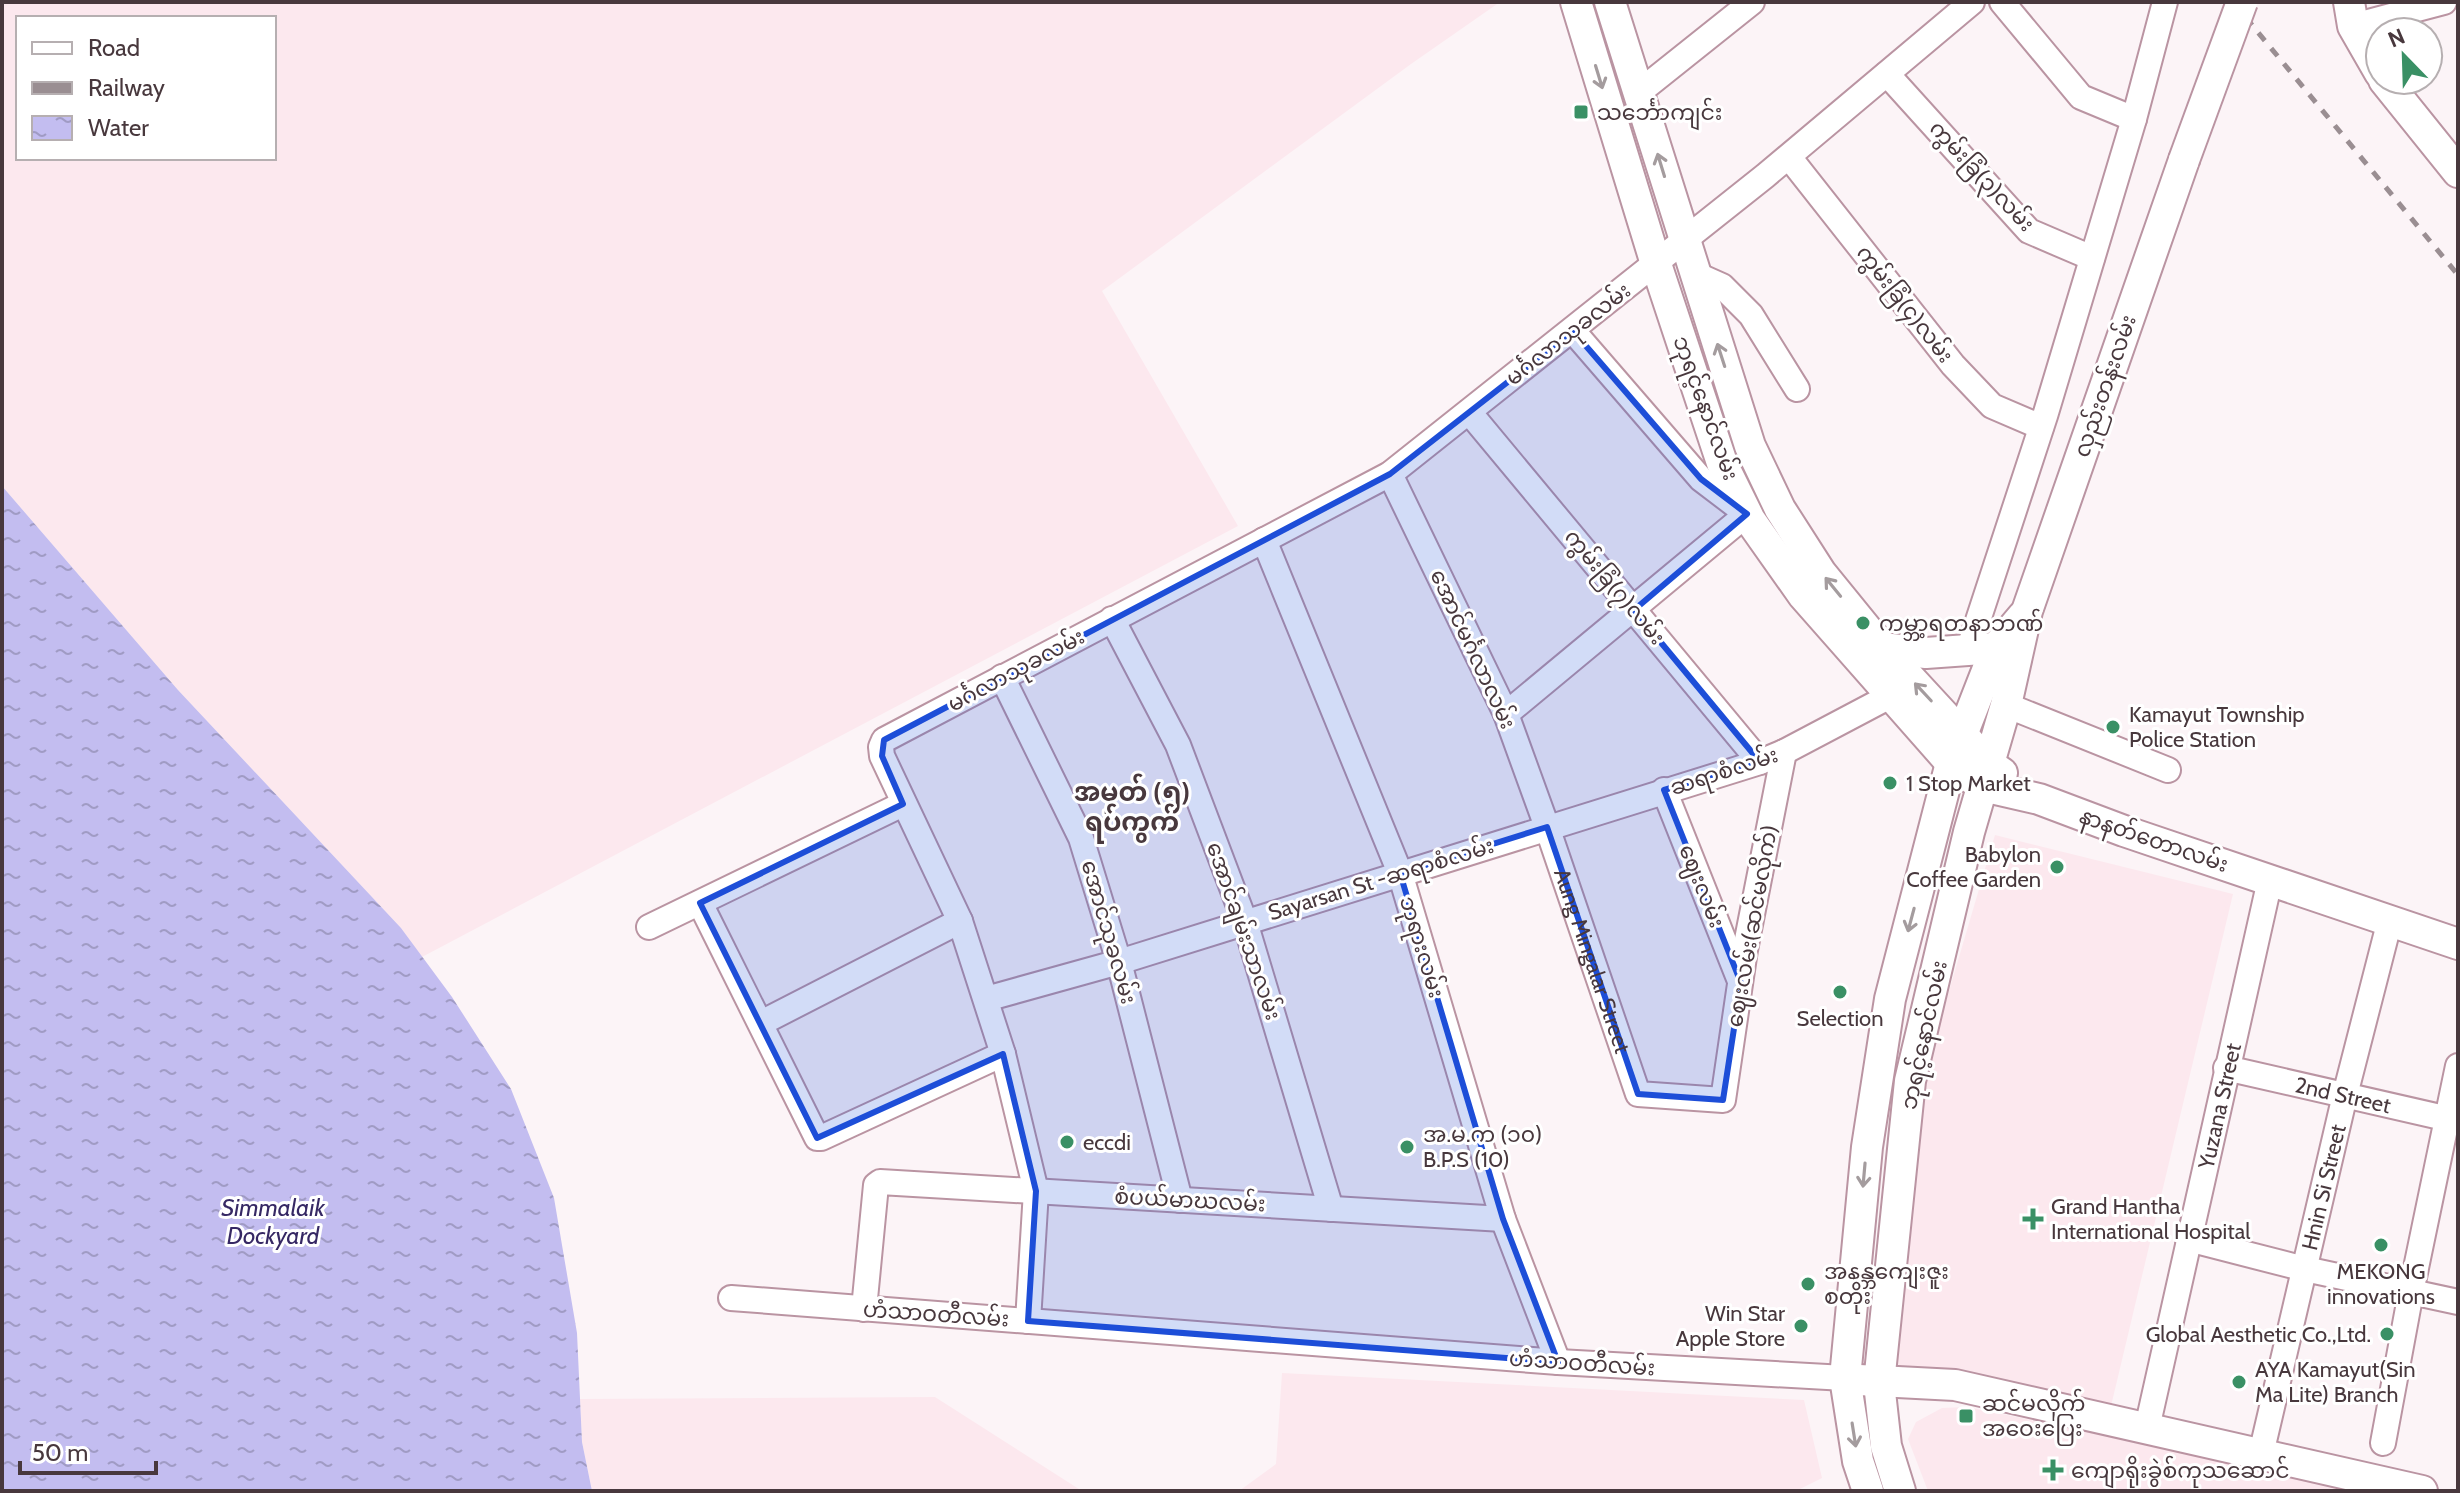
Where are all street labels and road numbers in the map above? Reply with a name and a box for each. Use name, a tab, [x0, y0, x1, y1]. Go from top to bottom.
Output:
street label: ကွမ်းခြံ(၃)လမ်း	[1921, 114, 2042, 240]
street label: ကွမ်းခြံ(၄)လမ်း	[1848, 239, 1961, 371]
street label: မင်္ဂလာသုခလမ်း	[1499, 275, 1638, 394]
street label: လှည်းတန်းလမ်း	[2066, 311, 2146, 462]
street label: ဘုရင့်နောင်လမ်း	[1664, 331, 1747, 485]
street label: ကွမ်းခြံ(၇)လမ်း	[1556, 523, 1673, 653]
street label: အောင်မင်္ဂလာလမ်း	[1424, 564, 1524, 733]
street label: မင်္ဂလာသုခလမ်း	[942, 621, 1091, 721]
street label: ဆရာစံလမ်း	[1666, 739, 1783, 805]
street label: နာနတ်တောလမ်း	[2075, 800, 2233, 882]
street label: ဈေးလမ်း(ဆင်မလိုက်)	[1719, 822, 1787, 1030]
street label: Sayarsan St -ဆရာစံလမ်း	[1264, 830, 1498, 930]
street label: အောင်ချမ်းသာလမ်း	[1196, 838, 1289, 1025]
street label: ဈေးလမ်း	[1669, 840, 1733, 933]
street label: အောင်သုခလမ်း	[1072, 856, 1144, 1008]
street label: Aung Mingalar Street	[1549, 865, 1637, 1057]
street label: ဘုရားလမ်း	[1390, 892, 1452, 1002]
street label: ဘုရင့်နောင်လမ်း	[1893, 957, 1957, 1113]
street label: Yuzana Street	[2192, 1040, 2247, 1172]
street label: 2nd Street	[2292, 1071, 2394, 1119]
street label: Hnin Si Street	[2296, 1121, 2351, 1253]
street label: စံပယ်မာဃလမ်း	[1114, 1181, 1266, 1217]
street label: ဟံသာဝတီလမ်း	[862, 1293, 1010, 1333]
street label: ဟံသာဝတီလမ်း	[1508, 1342, 1656, 1382]

